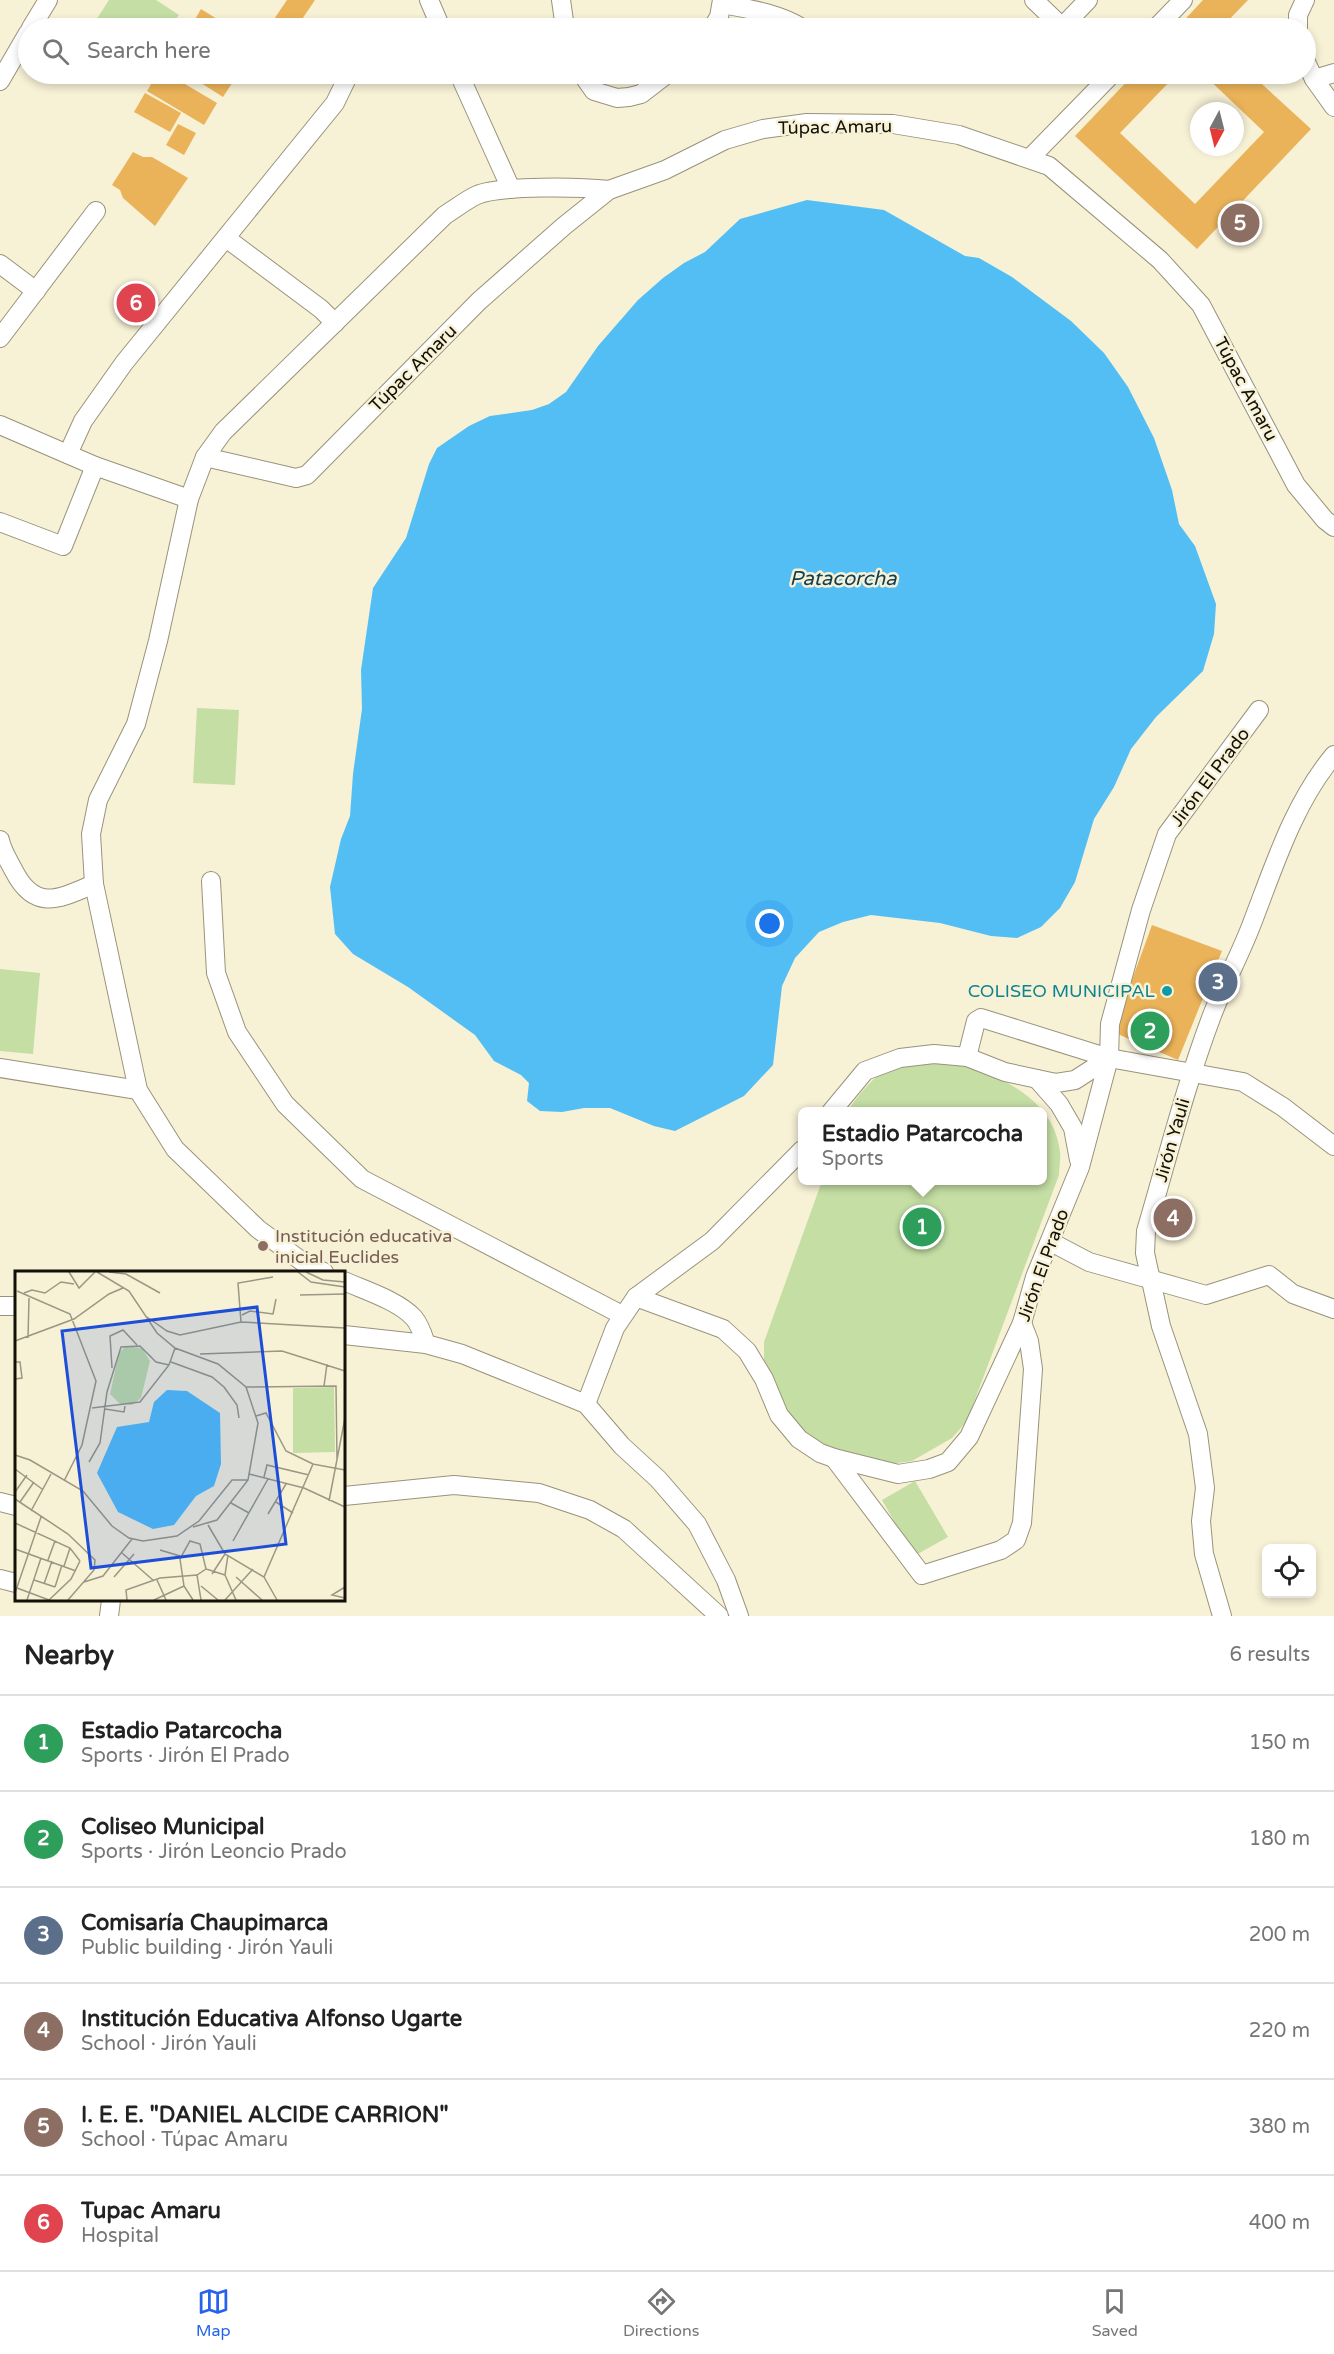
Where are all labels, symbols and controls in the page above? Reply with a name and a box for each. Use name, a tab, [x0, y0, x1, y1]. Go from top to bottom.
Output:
search box	[18, 18, 1316, 84]
icon: search	[39, 35, 72, 68]
text: Search here	[87, 38, 211, 64]
north arrow	[1190, 102, 1244, 156]
street label: Túpac Amaru	[778, 115, 892, 139]
pin: 5	[1220, 200, 1260, 246]
pin: 6	[116, 280, 156, 326]
street label: Túpac Amaru	[365, 320, 461, 416]
street label: Túpac Amaru	[1209, 333, 1283, 445]
water label: Patacorcha	[790, 567, 897, 591]
street label: Jirón El Prado	[1166, 723, 1254, 831]
your location	[755, 909, 784, 938]
pin: 3	[1198, 960, 1238, 1004]
place label: COLISEO MUNICIPAL	[968, 980, 1156, 1002]
marker: COLISEO MUNICIPAL	[1160, 984, 1174, 998]
pin: 2	[1130, 1008, 1170, 1054]
street label: Jirón Yauli	[1150, 1096, 1194, 1184]
popup	[798, 1107, 1047, 1185]
text: Estadio Patarcocha	[822, 1121, 1023, 1147]
text: Sports	[822, 1147, 884, 1171]
pin: 4	[1154, 1196, 1192, 1240]
pin: 1	[902, 1204, 942, 1250]
street label: Jirón El Prado	[1012, 1206, 1074, 1324]
place label: Institución educativa inicial Euclides	[275, 1225, 452, 1268]
marker: Institución educativa inicial Euclides	[256, 1239, 270, 1253]
inset map	[15, 1271, 345, 1601]
map controls	[1262, 1544, 1316, 1598]
button: locate	[1262, 1544, 1316, 1598]
text: Nearby	[24, 1640, 114, 1671]
text: 6 results	[1230, 1643, 1310, 1667]
text: Estadio Patarcocha	[81, 1718, 282, 1744]
text: 1	[37, 1731, 50, 1755]
text: 150 m	[1249, 1731, 1310, 1755]
text: Sports · Jirón El Prado	[81, 1744, 290, 1768]
text: Coliseo Municipal	[81, 1814, 265, 1840]
text: 2	[37, 1827, 50, 1851]
text: 180 m	[1249, 1827, 1310, 1851]
text: Sports · Jirón Leoncio Prado	[81, 1840, 347, 1864]
text: Comisaría Chaupimarca	[81, 1910, 328, 1936]
text: 3	[37, 1923, 50, 1947]
text: 200 m	[1249, 1923, 1310, 1947]
text: Public building · Jirón Yauli	[81, 1936, 333, 1960]
text: Institución Educativa Alfonso Ugarte	[81, 2006, 462, 2032]
text: 4	[37, 2019, 50, 2043]
text: 220 m	[1249, 2019, 1310, 2043]
text: School · Jirón Yauli	[81, 2032, 257, 2056]
text: I. E. E. "DANIEL ALCIDE CARRION"	[81, 2102, 448, 2128]
text: 5	[37, 2115, 50, 2139]
text: 380 m	[1249, 2115, 1310, 2139]
text: School · Túpac Amaru	[81, 2128, 288, 2152]
text: Tupac Amaru	[81, 2198, 221, 2224]
text: 6	[37, 2211, 50, 2235]
text: 400 m	[1249, 2211, 1310, 2235]
text: Hospital	[81, 2224, 159, 2248]
tab: Map	[196, 2285, 231, 2341]
tab: Directions	[623, 2285, 699, 2341]
tab: Saved	[1092, 2285, 1138, 2341]

